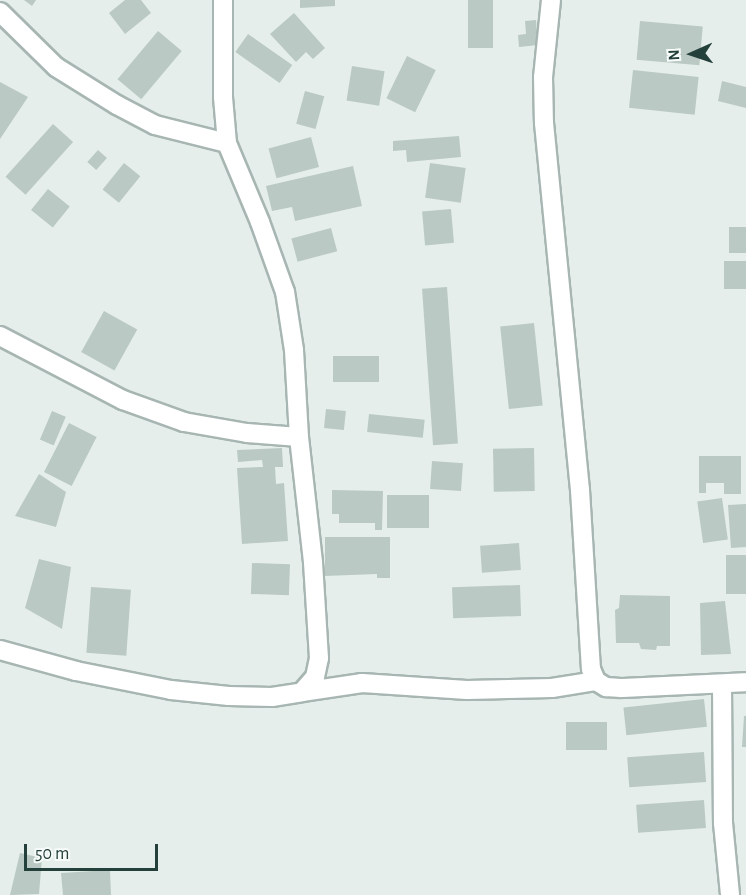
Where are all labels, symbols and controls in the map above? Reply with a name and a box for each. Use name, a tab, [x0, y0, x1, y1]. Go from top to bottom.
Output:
north arrow	[662, 24, 722, 84]
text: N	[666, 49, 682, 61]
scale bar	[27, 832, 160, 870]
text: 50 m	[35, 845, 69, 863]

